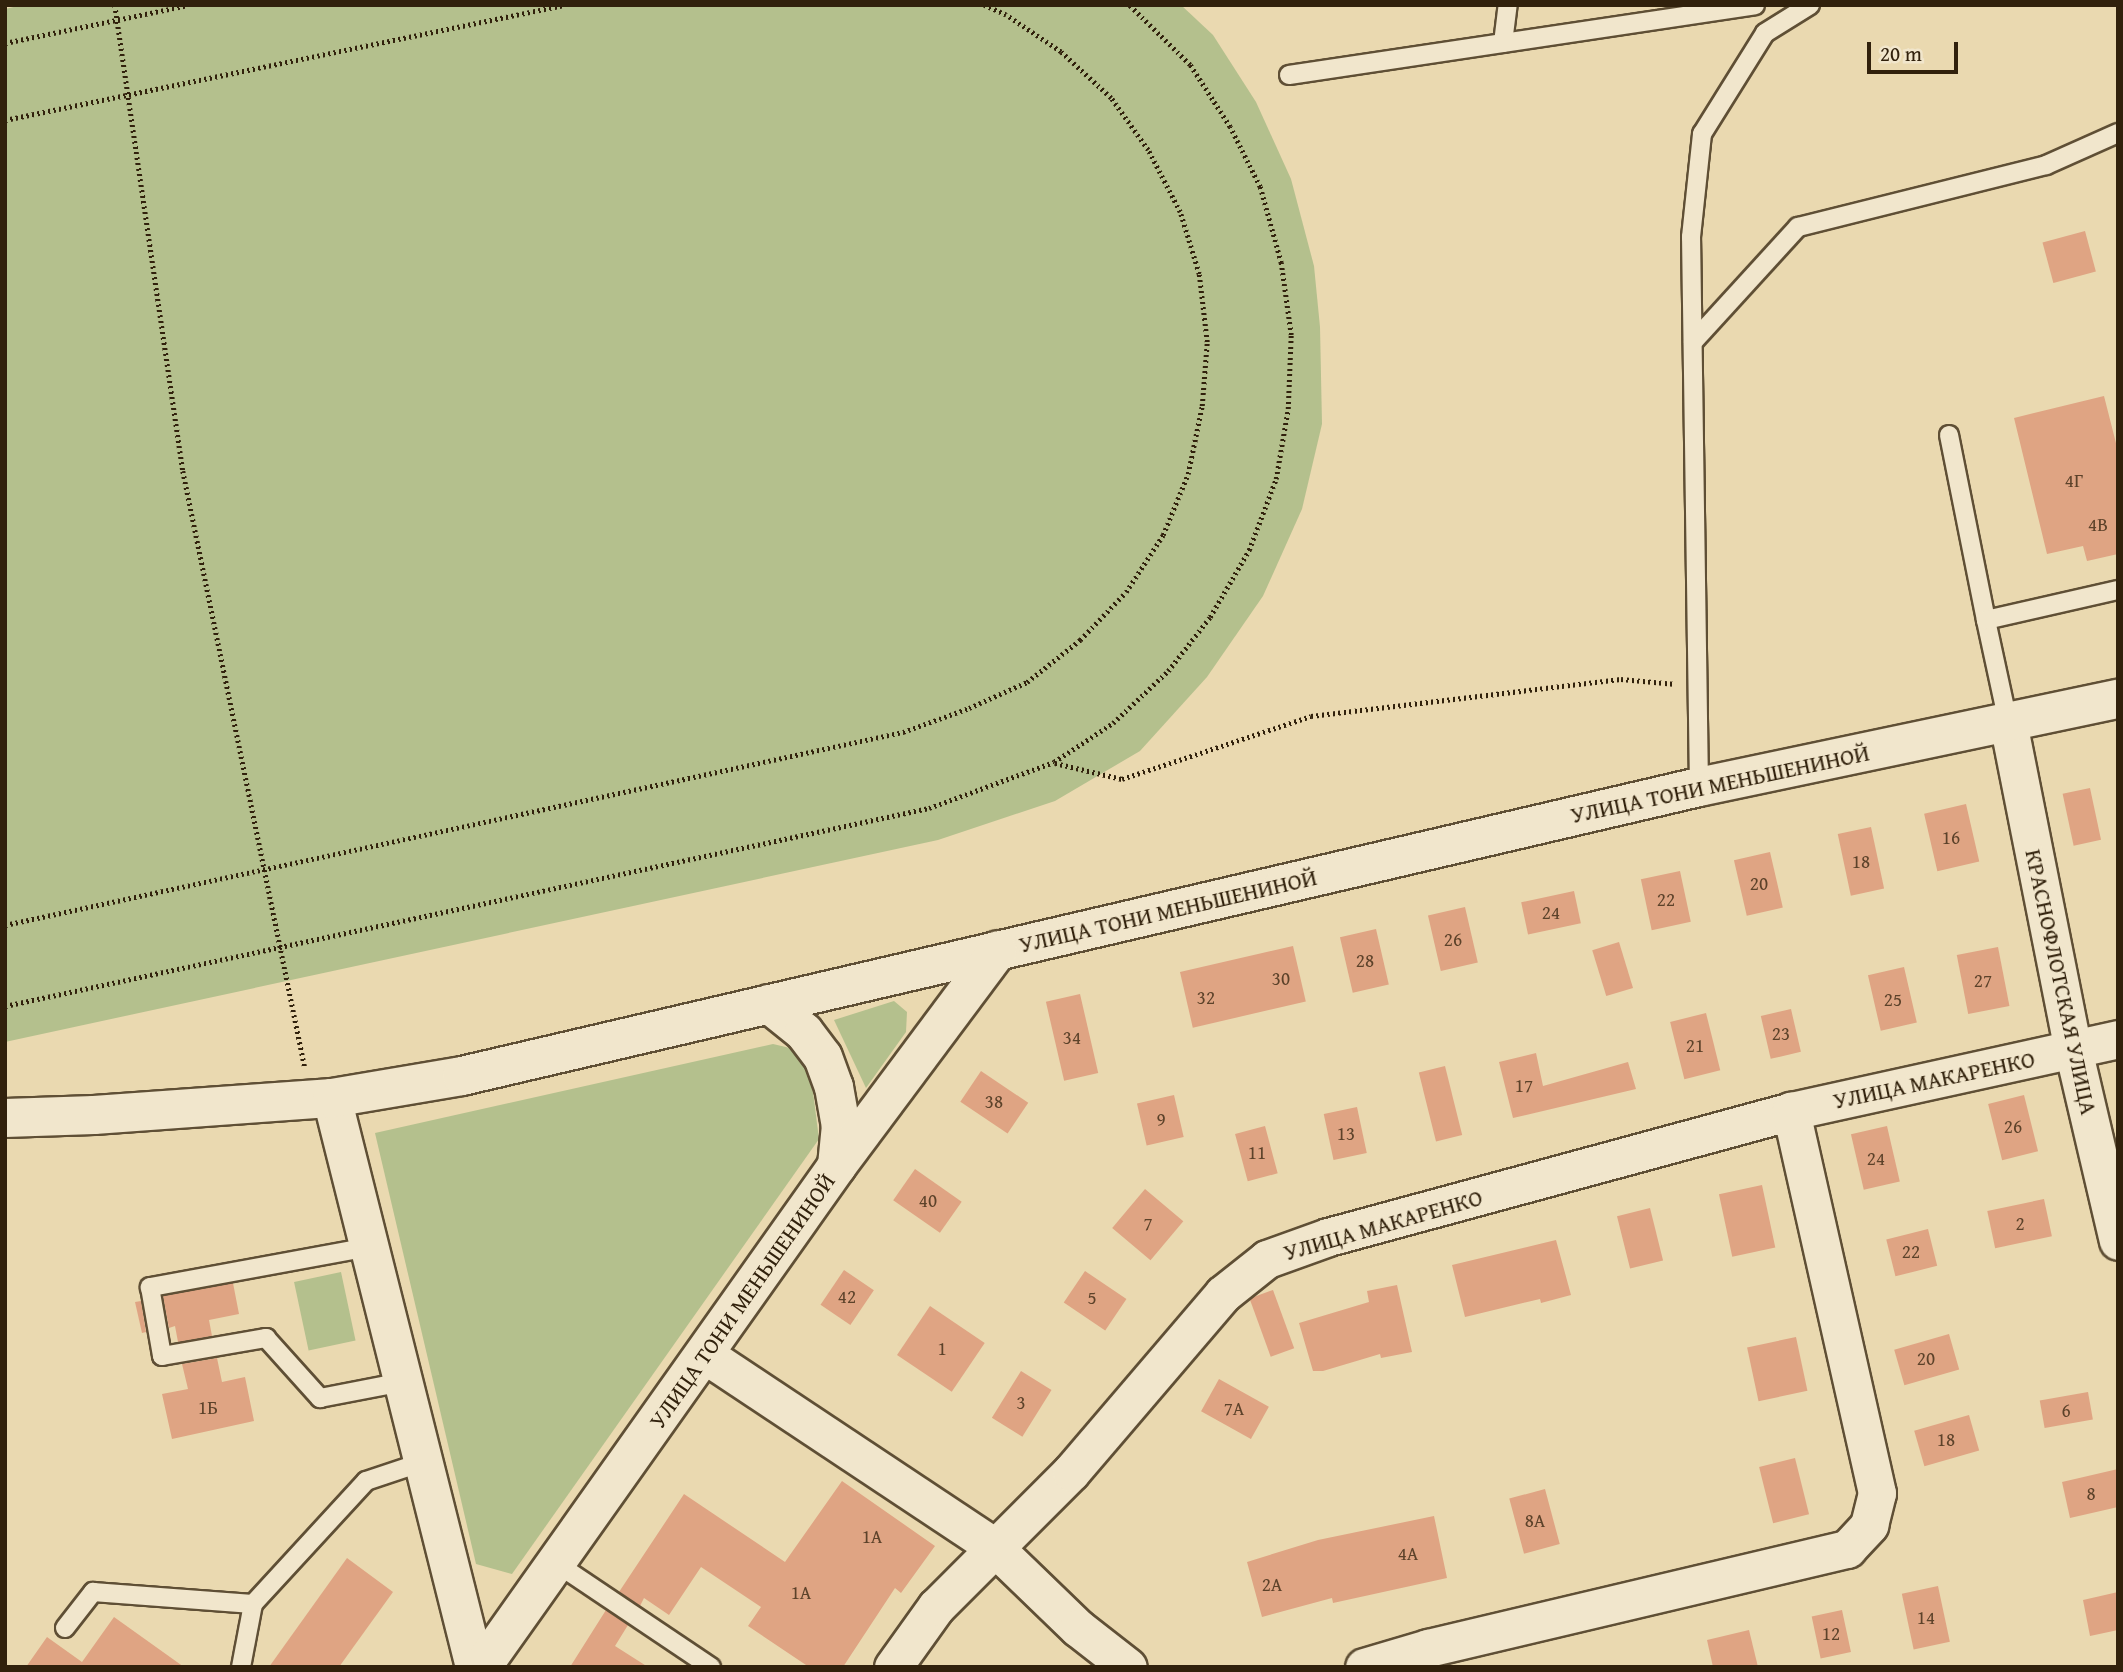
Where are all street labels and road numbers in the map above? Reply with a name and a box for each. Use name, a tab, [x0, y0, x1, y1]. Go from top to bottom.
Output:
street label: УЛИЦА ТОНИ МЕНЬШЕНИНОЙ	[1568, 739, 1872, 829]
street label: КРАСНОФЛОТСКАЯ УЛИЦА	[2019, 847, 2103, 1117]
street label: УЛИЦА ТОНИ МЕНЬШЕНИНОЙ	[1016, 863, 1320, 959]
street label: УЛИЦА МАКАРЕНКО	[1831, 1045, 2037, 1115]
street label: УЛИЦА ТОНИ МЕНЬШЕНИНОЙ	[643, 1168, 841, 1434]
street label: УЛИЦА МАКАРЕНКО	[1280, 1183, 1486, 1267]

